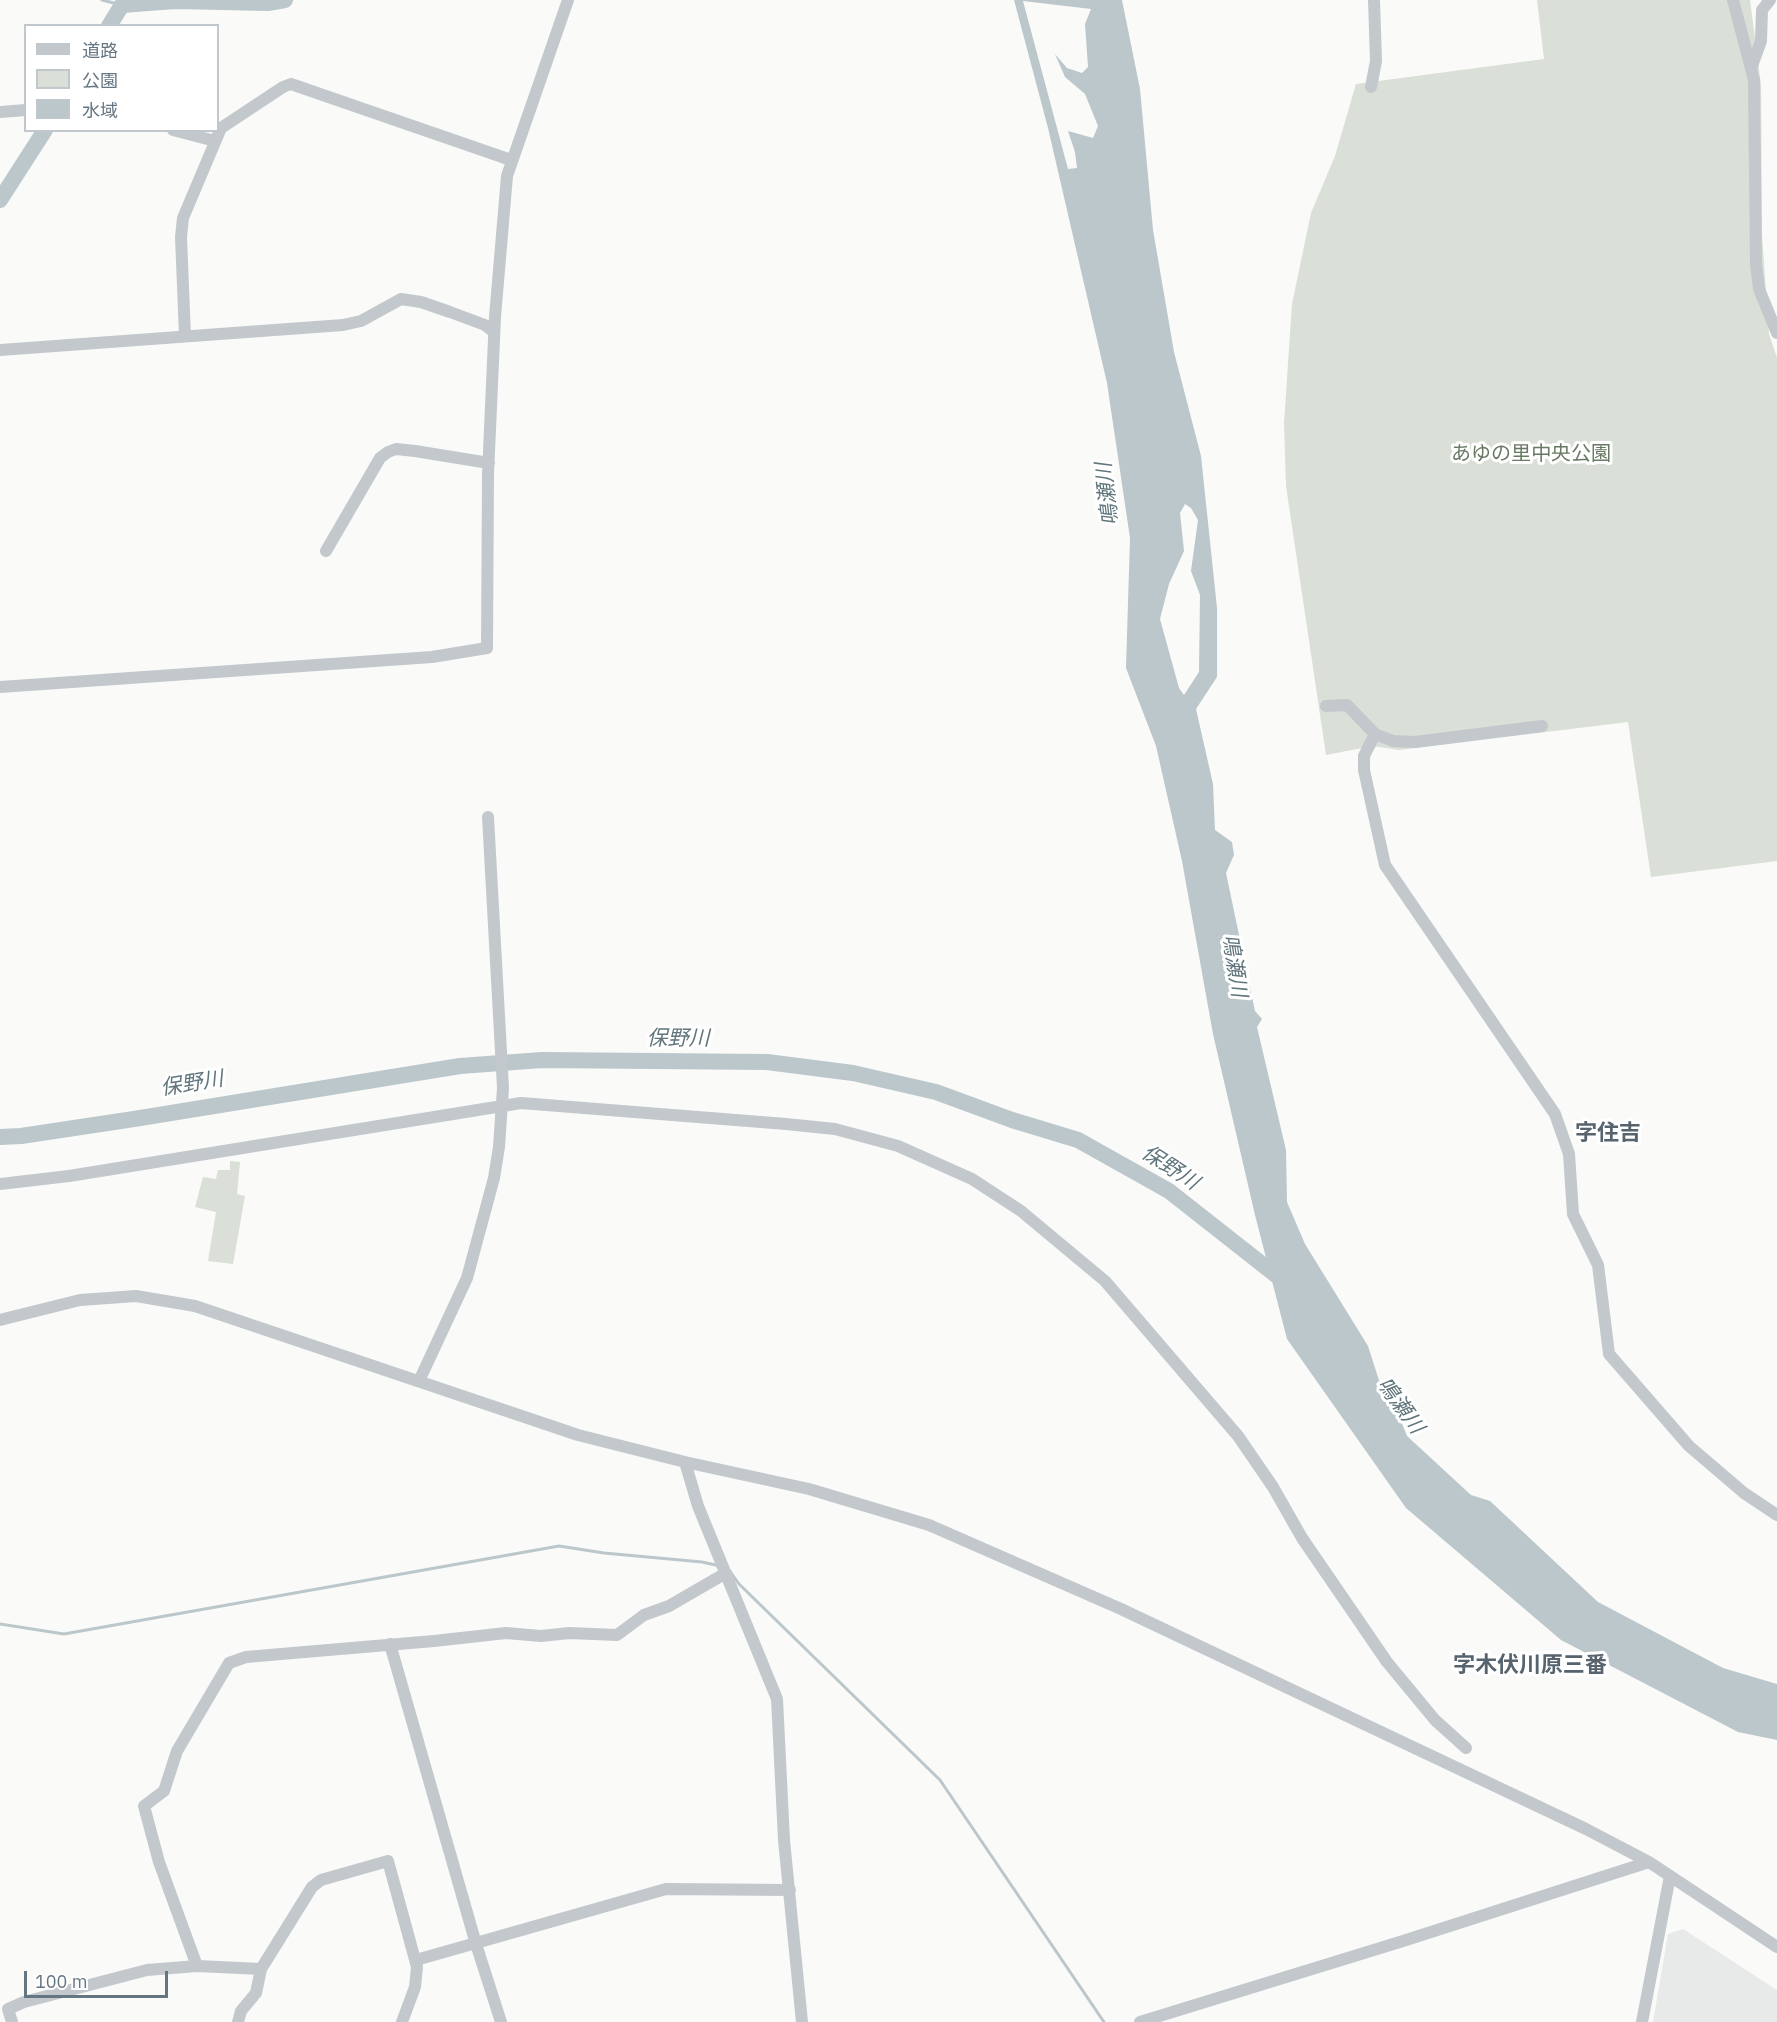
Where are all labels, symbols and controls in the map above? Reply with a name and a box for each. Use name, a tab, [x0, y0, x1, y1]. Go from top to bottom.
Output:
legend	[24, 24, 219, 132]
text: 道路	[82, 39, 118, 62]
text: 公園	[82, 69, 118, 92]
text: 水域	[82, 99, 118, 122]
park label: あゆの里中央公園	[1451, 442, 1611, 466]
water label: 鳴瀬川	[1092, 461, 1124, 527]
water label: 鳴瀬川	[1217, 933, 1251, 999]
water label: 保野川	[647, 1026, 709, 1052]
water label: 保野川	[159, 1067, 225, 1101]
district label: 字住吉	[1575, 1121, 1641, 1147]
water label: 保野川	[1137, 1140, 1203, 1196]
water label: 鳴瀬川	[1371, 1373, 1429, 1439]
district label: 字木伏川原三番	[1453, 1653, 1607, 1679]
scale bar	[27, 1959, 171, 1997]
text: 100 m	[35, 1970, 87, 1993]

